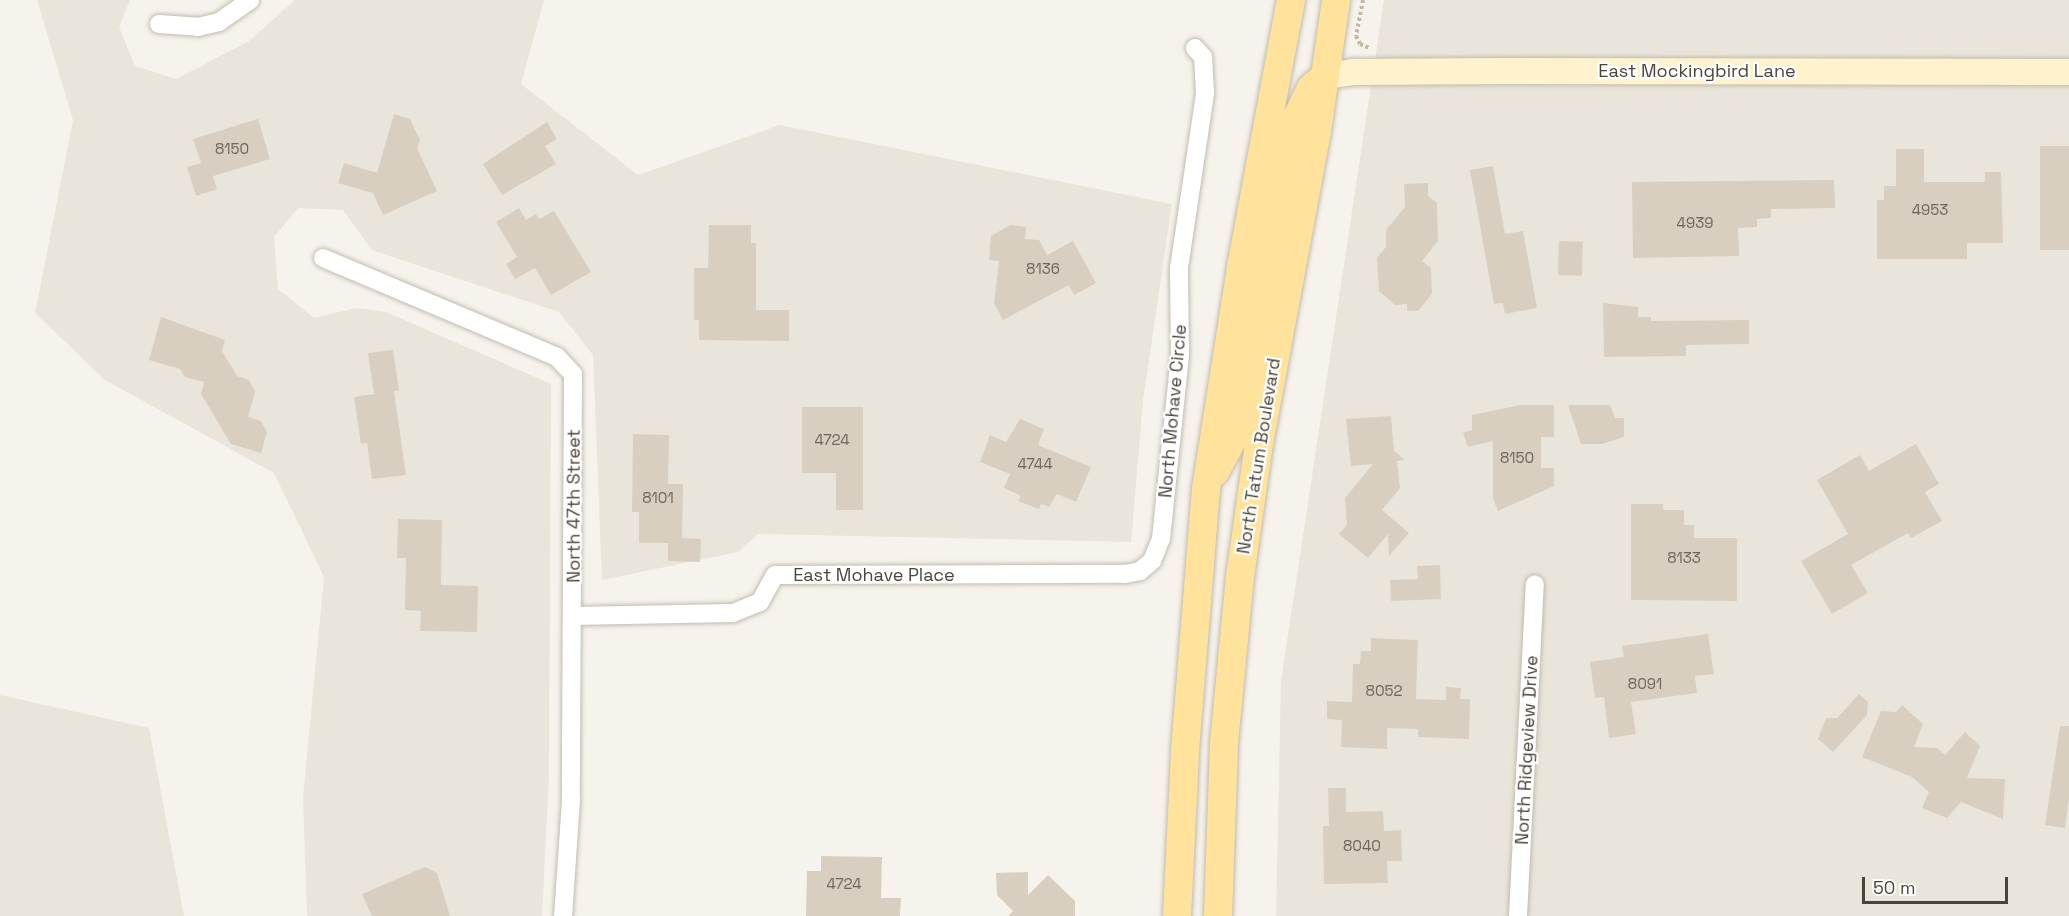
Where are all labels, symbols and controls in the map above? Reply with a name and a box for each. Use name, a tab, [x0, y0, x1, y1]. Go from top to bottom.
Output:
street label: East Mockingbird Lane	[1598, 60, 1796, 82]
house number: 8150	[215, 140, 249, 158]
house number: 4953	[1912, 201, 1948, 219]
house number: 4939	[1677, 214, 1713, 232]
house number: 8136	[1026, 260, 1060, 278]
street label: North Mohave Circle	[1155, 323, 1191, 499]
street label: North Tatum Boulevard	[1233, 356, 1285, 556]
street label: North 47th Street	[563, 429, 585, 583]
house number: 4724	[814, 431, 850, 449]
house number: 8150	[1500, 449, 1534, 467]
house number: 4744	[1017, 455, 1053, 473]
house number: 8101	[642, 489, 674, 507]
house number: 8133	[1667, 549, 1701, 567]
street label: East Mohave Place	[793, 564, 955, 586]
street label: North Ridgeview Drive	[1511, 655, 1543, 845]
house number: 8091	[1628, 675, 1662, 693]
house number: 8052	[1366, 682, 1402, 700]
house number: 8040	[1343, 837, 1381, 855]
scale bar	[1865, 865, 2010, 903]
house number: 4724	[826, 875, 862, 893]
text: 50 m	[1873, 876, 1915, 899]

